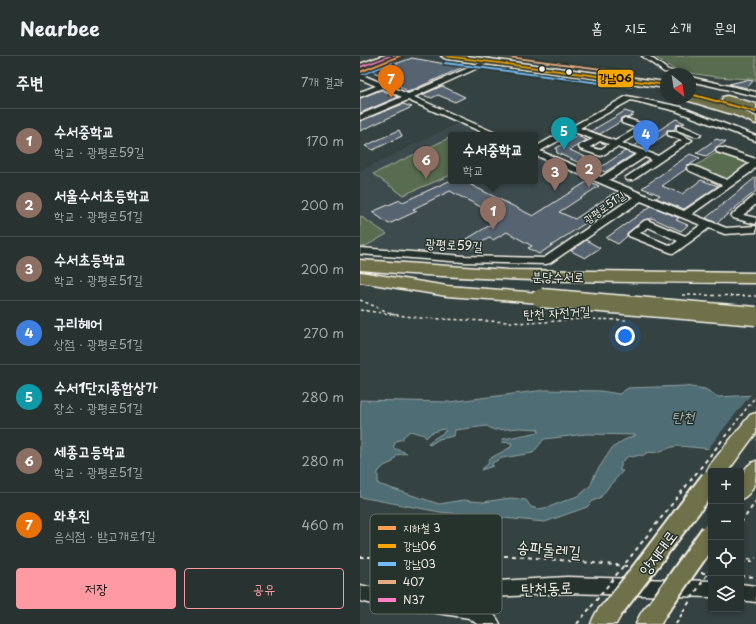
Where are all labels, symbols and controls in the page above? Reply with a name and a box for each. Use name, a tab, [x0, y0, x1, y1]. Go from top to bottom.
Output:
text: Nearbee	[20, 14, 100, 42]
text: 홈	[591, 17, 602, 38]
text: 지도	[624, 17, 647, 38]
text: 소개	[669, 17, 691, 38]
text: 문의	[713, 17, 736, 38]
unlabelled marker	[537, 64, 547, 74]
pin: 7	[378, 65, 404, 98]
unlabelled marker	[564, 67, 574, 77]
north arrow	[660, 68, 696, 104]
text: 주변	[16, 69, 43, 95]
line badge: 강남06	[597, 69, 634, 88]
text: 강남06	[598, 69, 632, 86]
text: 7개 결과	[301, 72, 344, 91]
pin: 5	[551, 117, 577, 150]
text: 수서중학교	[54, 119, 114, 142]
pin: 4	[633, 120, 659, 153]
text: 1	[26, 131, 32, 150]
text: 170 m	[306, 131, 344, 150]
popup	[448, 132, 538, 184]
text: 수서중학교	[463, 137, 523, 160]
text: 학교 · 광평로59길	[54, 142, 145, 161]
pin: 6	[413, 146, 439, 179]
pin: 2	[576, 155, 602, 188]
pin: 3	[542, 158, 568, 191]
text: 학교	[463, 160, 484, 179]
text: 서울수서초등학교	[54, 183, 151, 206]
street label: 광평로51길	[580, 186, 628, 227]
text: 2	[24, 195, 34, 214]
text: 200 m	[301, 195, 344, 214]
pin: 1	[480, 197, 506, 230]
text: 학교 · 광평로51길	[54, 206, 143, 225]
street label: 광평로59길	[425, 233, 483, 255]
text: 수서초등학교	[54, 247, 126, 270]
text: 3	[25, 259, 33, 278]
text: 200 m	[301, 259, 344, 278]
street label: 분당수서로	[532, 266, 584, 286]
text: 학교 · 광평로51길	[54, 270, 143, 289]
street label: 탄천 자전거길	[523, 301, 591, 323]
text: 규리헤어	[54, 311, 102, 334]
text: 4	[25, 323, 33, 342]
text: 270 m	[303, 323, 344, 342]
your location	[615, 326, 635, 346]
text: 상점 · 광평로51길	[54, 334, 143, 353]
text: 수서1단지종합상가	[54, 375, 158, 398]
text: 5	[25, 387, 33, 406]
text: 280 m	[302, 387, 344, 406]
text: 장소 · 광평로51길	[54, 398, 143, 417]
water label: 탄천	[672, 406, 696, 427]
text: 세종고등학교	[54, 439, 126, 462]
text: 6	[24, 451, 34, 470]
text: 280 m	[302, 451, 344, 470]
text: 학교 · 광평로51길	[54, 462, 143, 481]
map controls	[708, 468, 744, 612]
button: +	[708, 468, 744, 504]
text: 와후진	[54, 503, 90, 526]
button: −	[708, 504, 744, 540]
legend	[370, 514, 502, 614]
text: 7	[25, 515, 33, 534]
text: 460 m	[301, 515, 344, 534]
text: 지하철 3	[403, 519, 440, 536]
street label: 양재대로	[632, 524, 682, 580]
text: 음식점 · 밤고개로1길	[54, 526, 156, 545]
street label: 송파둘레길	[516, 533, 582, 563]
text: 강남06	[403, 537, 437, 554]
button: locate	[708, 540, 744, 576]
text: 강남03	[403, 555, 436, 572]
button: 저장	[16, 568, 176, 609]
button: 공유	[184, 568, 344, 609]
text: 407	[403, 573, 424, 590]
street label: 탄천동로	[521, 574, 573, 600]
button: layers	[708, 576, 744, 612]
text: N37	[403, 591, 425, 608]

